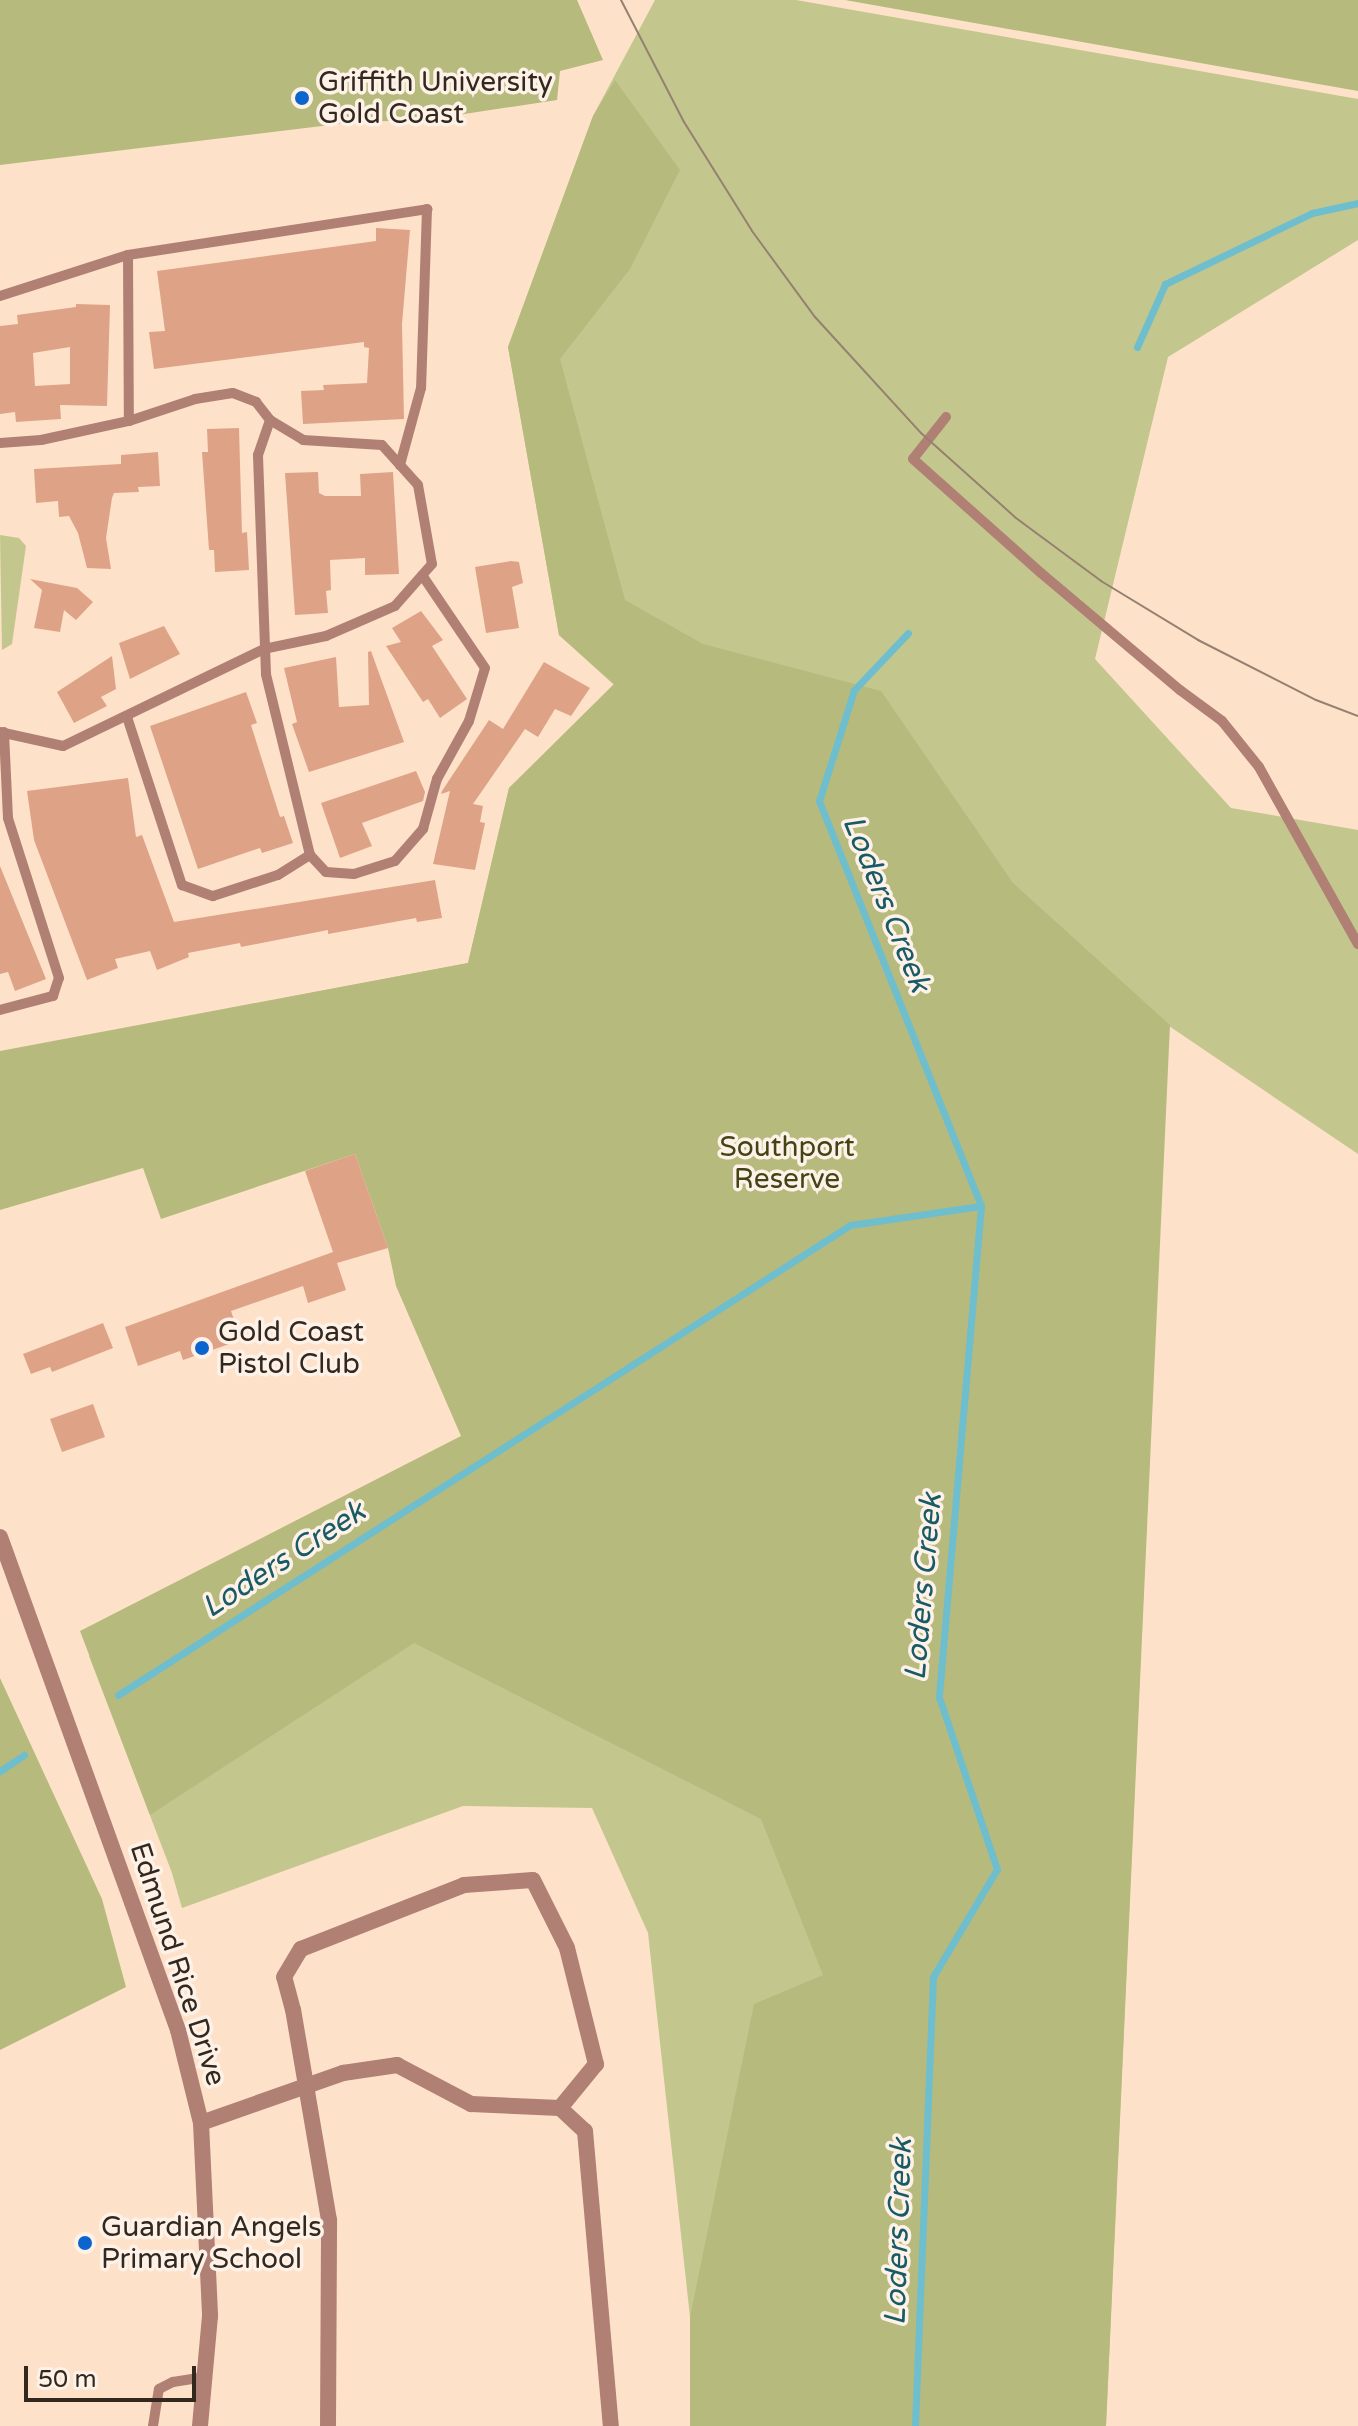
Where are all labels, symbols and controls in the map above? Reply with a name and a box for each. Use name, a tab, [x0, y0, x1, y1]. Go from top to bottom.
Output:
place label: Griffith University Gold Coast	[318, 65, 553, 131]
marker: Griffith University Gold Coast	[293, 89, 311, 107]
water label: Loders Creek	[834, 811, 938, 997]
park label: Southport Reserve	[719, 1130, 855, 1196]
place label: Gold Coast Pistol Club	[218, 1315, 364, 1381]
marker: Gold Coast Pistol Club	[193, 1339, 211, 1357]
water label: Loders Creek	[898, 1492, 950, 1682]
water label: Loders Creek	[196, 1494, 372, 1626]
street label: Edmund Rice Drive	[123, 1838, 233, 2090]
water label: Loders Creek	[878, 2138, 920, 2326]
place label: Guardian Angels Primary School	[101, 2210, 322, 2276]
marker: Guardian Angels Primary School	[76, 2234, 94, 2252]
scale bar	[28, 2350, 200, 2400]
text: 50 m	[38, 2365, 96, 2394]

